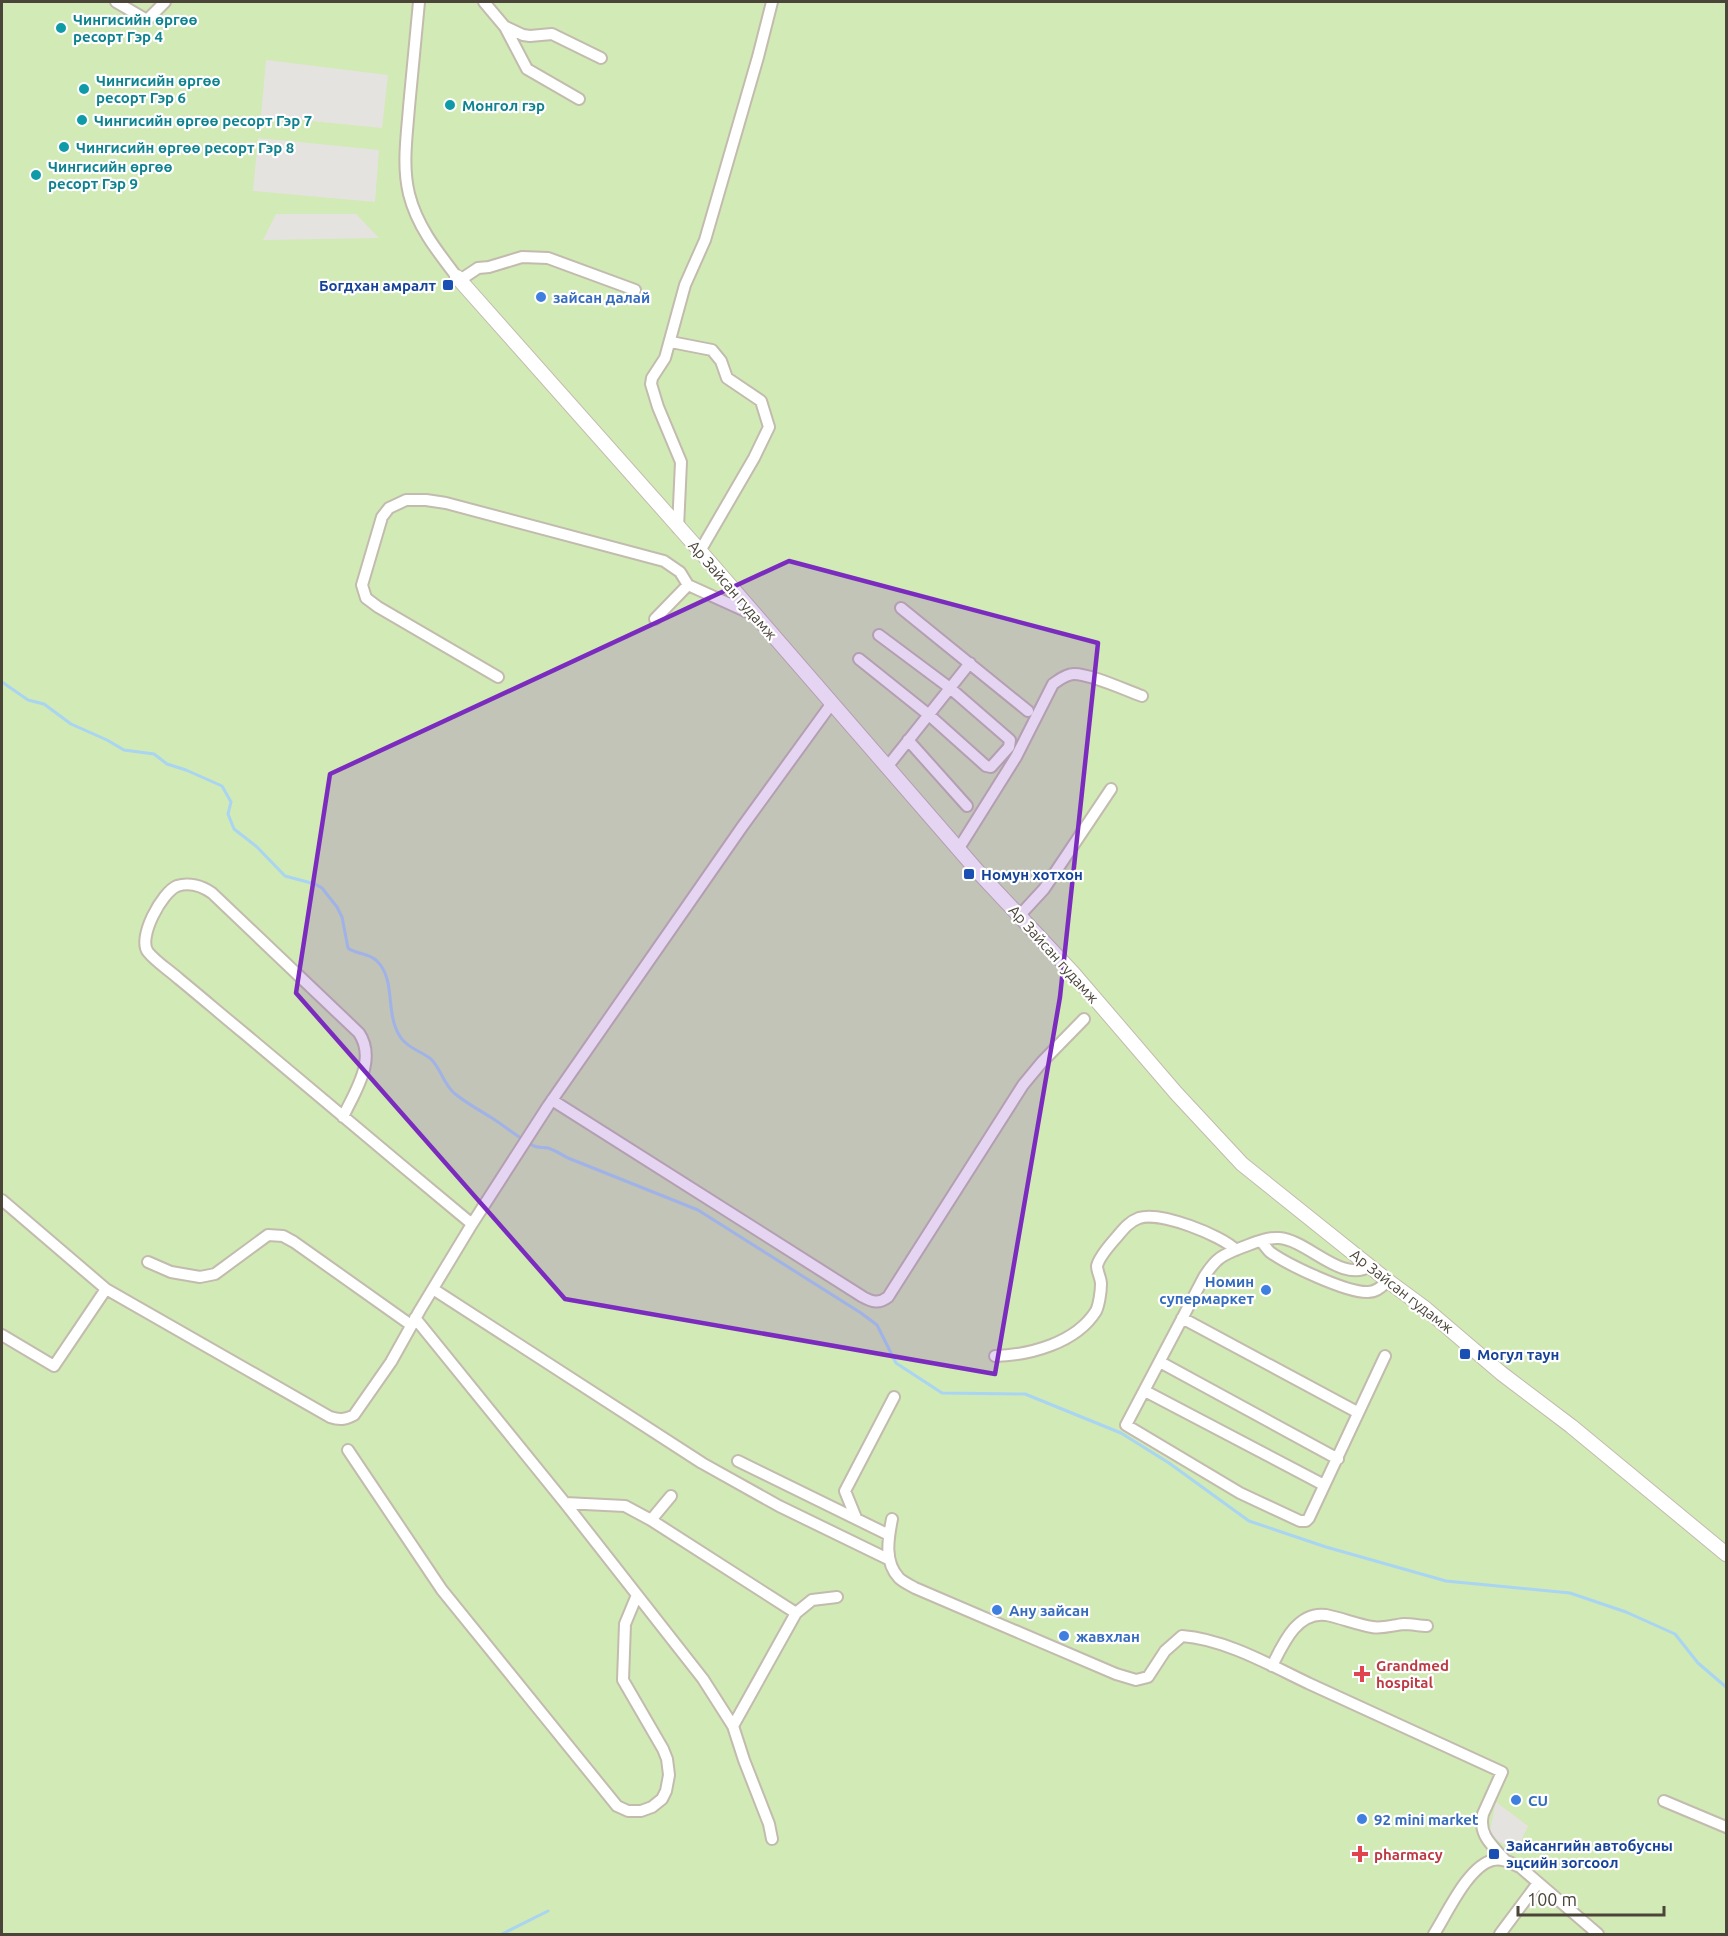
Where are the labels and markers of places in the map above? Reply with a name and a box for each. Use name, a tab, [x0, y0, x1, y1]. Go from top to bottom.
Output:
place label: Чингисийн өргөө ресорт Гэр 4	[73, 11, 198, 45]
marker: Чингисийн өргөө ресорт Гэр 4	[54, 21, 68, 35]
place label: Чингисийн өргөө ресорт Гэр 6	[96, 72, 221, 106]
marker: Чингисийн өргөө ресорт Гэр 6	[77, 82, 91, 96]
place label: Монгол гэр	[462, 97, 545, 114]
marker: Монгол гэр	[443, 98, 457, 112]
place label: Чингисийн өргөө ресорт Гэр 7	[94, 112, 312, 129]
marker: Чингисийн өргөө ресорт Гэр 7	[75, 113, 89, 127]
place label: Чингисийн өргөө ресорт Гэр 8	[76, 139, 294, 156]
marker: Чингисийн өргөө ресорт Гэр 8	[57, 140, 71, 154]
place label: Чингисийн өргөө ресорт Гэр 9	[48, 158, 173, 192]
marker: Чингисийн өргөө ресорт Гэр 9	[29, 168, 43, 182]
place label: Богдхан амралт	[319, 277, 436, 294]
marker: Богдхан амралт	[441, 278, 455, 292]
place label: зайсан далай	[553, 289, 650, 306]
marker: зайсан далай	[534, 290, 548, 304]
place label: Номун хотхон	[981, 866, 1083, 883]
marker: Номун хотхон	[962, 867, 976, 881]
place label: Номин супермаркет	[1159, 1273, 1254, 1307]
marker: Номин супермаркет	[1259, 1283, 1273, 1297]
place label: Могул таун	[1477, 1346, 1559, 1363]
marker: Могул таун	[1458, 1347, 1472, 1361]
place label: Ану зайсан	[1009, 1602, 1089, 1619]
marker: Ану зайсан	[990, 1603, 1004, 1617]
place label: жавхлан	[1076, 1628, 1140, 1645]
marker: жавхлан	[1057, 1629, 1071, 1643]
place label: Grandmed hospital	[1376, 1657, 1449, 1691]
marker: Grandmed hospital	[1353, 1665, 1371, 1683]
place label: CU	[1528, 1792, 1548, 1809]
marker: CU	[1509, 1793, 1523, 1807]
place label: 92 mini market	[1374, 1811, 1479, 1828]
marker: 92 mini market	[1355, 1812, 1369, 1826]
place label: Зайсангийн автобусны эцсийн зогсоол	[1506, 1837, 1673, 1871]
marker: pharmacy	[1351, 1845, 1369, 1863]
place label: pharmacy	[1374, 1846, 1443, 1863]
marker: Зайсангийн автобусны эцсийн зогсоол	[1487, 1847, 1501, 1861]

